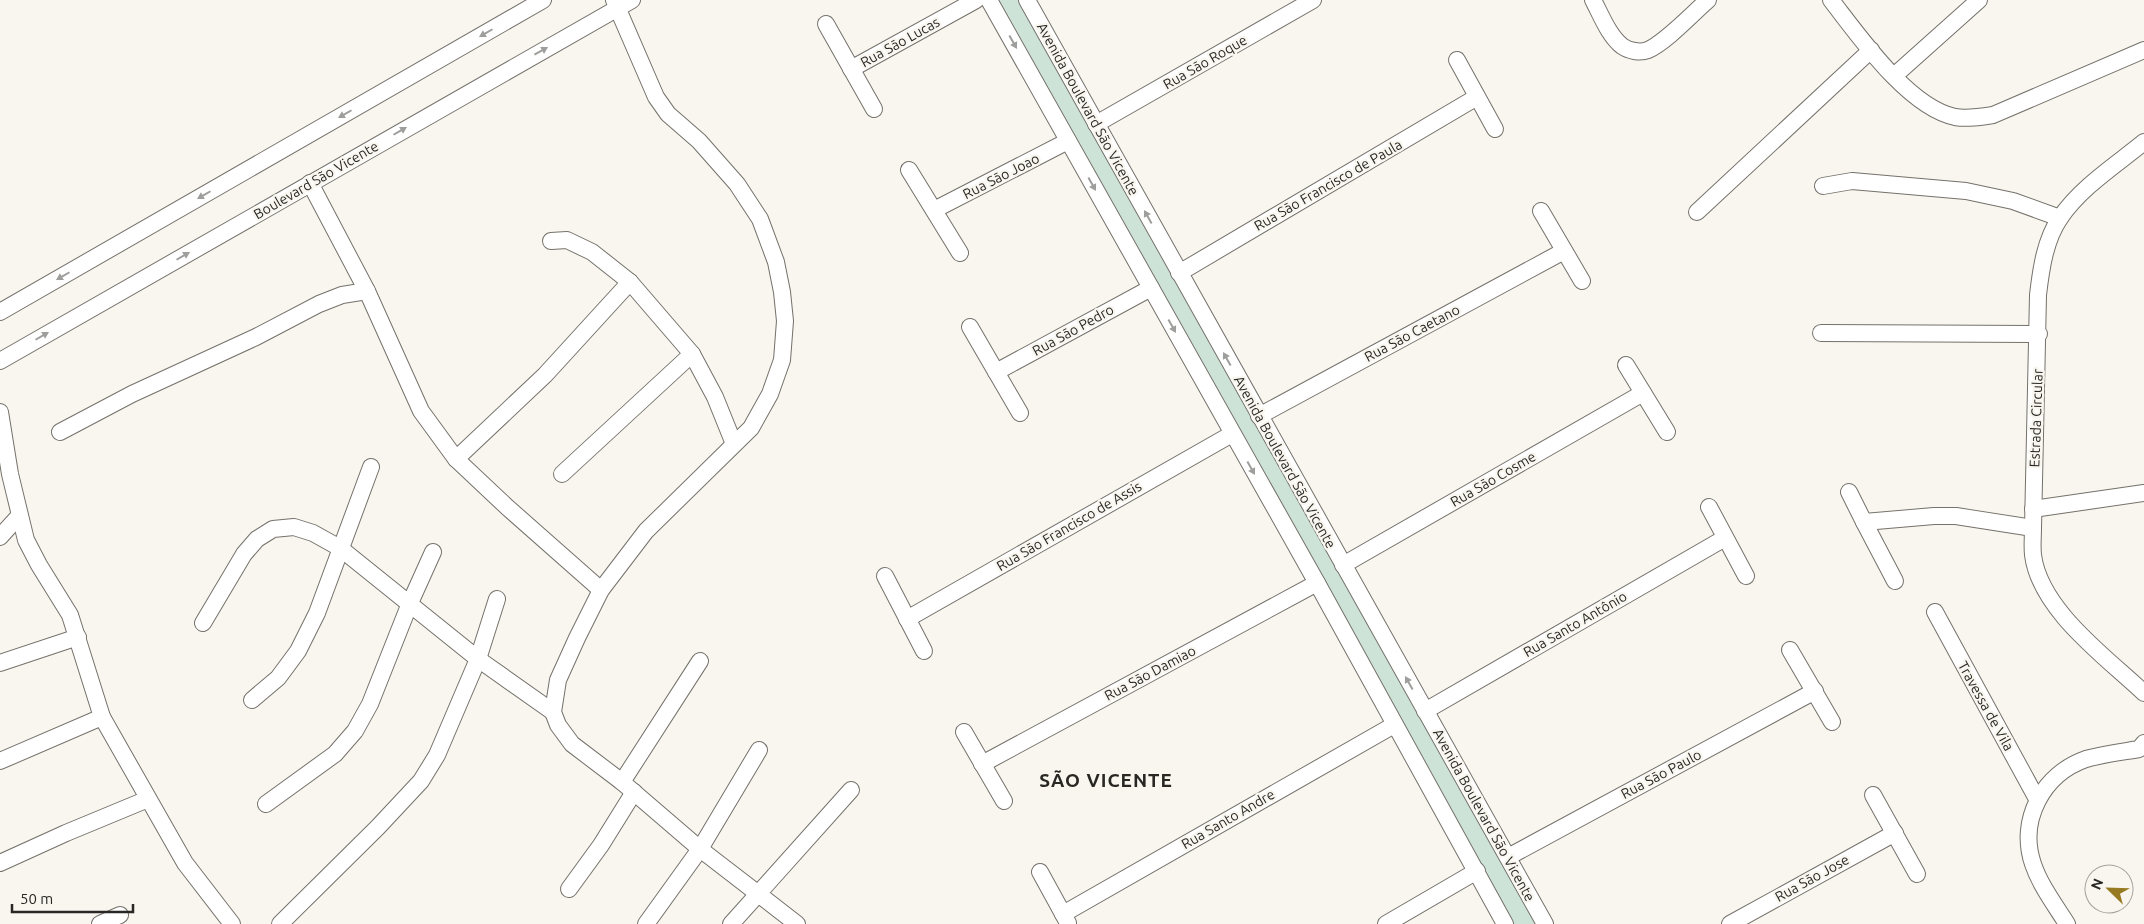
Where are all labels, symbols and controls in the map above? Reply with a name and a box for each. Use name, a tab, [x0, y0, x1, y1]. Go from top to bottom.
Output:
street label: Rua Sāo Lucas	[858, 14, 942, 70]
street label: Avenida Boulevard São Vicente	[1034, 20, 1142, 198]
one-way arrow	[478, 29, 493, 37]
street label: Rua Sāo Roque	[1160, 32, 1250, 92]
one-way arrow	[1009, 35, 1017, 50]
one-way arrow	[534, 47, 549, 55]
one-way arrow	[337, 110, 352, 118]
one-way arrow	[394, 127, 407, 136]
street label: Rua Sāo Francisco de Paula	[1251, 136, 1405, 234]
street label: Boulevard São Vicente	[251, 138, 381, 222]
street label: Rua Sāo Joao	[960, 150, 1042, 202]
one-way arrow	[1088, 178, 1097, 191]
one-way arrow	[196, 191, 211, 199]
one-way arrow	[1143, 210, 1152, 223]
one-way arrow	[177, 251, 190, 260]
one-way arrow	[56, 271, 70, 280]
street label: Rua Sāo Pedro	[1030, 301, 1116, 359]
street label: Rua Sāo Caetano	[1362, 301, 1462, 365]
one-way arrow	[1168, 319, 1176, 333]
one-way arrow	[36, 332, 49, 341]
one-way arrow	[1223, 351, 1231, 366]
street label: Estrada Circular	[2026, 368, 2046, 467]
street label: Avenida Boulevard São Vicente	[1231, 373, 1339, 551]
street label: Rua Sāo Cosme	[1448, 448, 1538, 510]
one-way arrow	[1247, 461, 1256, 474]
street label: Rua Sāo Francisco de Assis	[994, 478, 1144, 574]
street label: Rua Santo Antônio	[1520, 588, 1630, 660]
street label: Rua Sāo Damiao	[1102, 642, 1198, 704]
street label: Travessa de Vila	[1955, 659, 2017, 753]
one-way arrow	[1405, 677, 1414, 690]
street label: Avenida Boulevard São Vicente	[1430, 726, 1538, 904]
street label: Rua Sāo Paulo	[1618, 746, 1704, 802]
district label: SÃO VICENTE	[1039, 769, 1173, 791]
street label: Rua Santo Andre	[1179, 786, 1277, 852]
street label: Rua Sāo Jose	[1772, 851, 1852, 905]
north arrow	[2084, 864, 2134, 914]
text: N	[2088, 876, 2106, 892]
scale bar	[12, 882, 134, 914]
text: 50 m	[20, 890, 53, 907]

